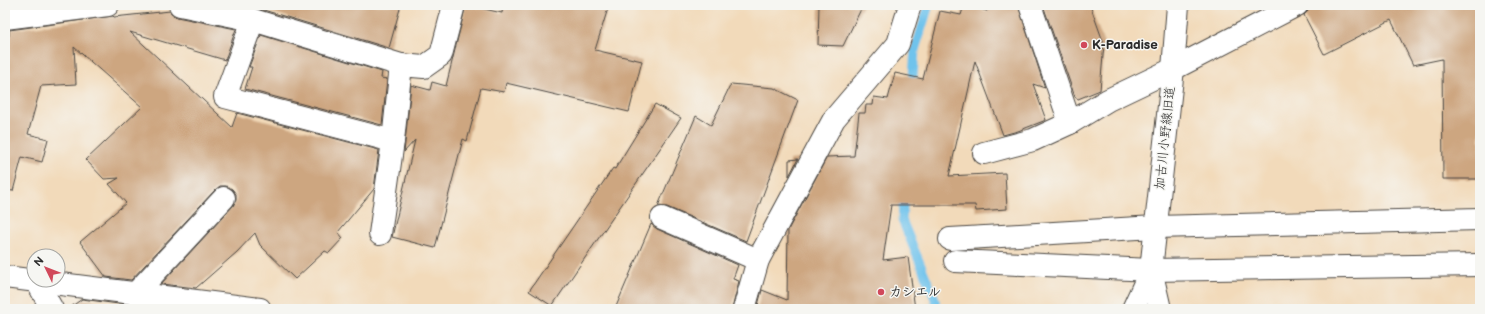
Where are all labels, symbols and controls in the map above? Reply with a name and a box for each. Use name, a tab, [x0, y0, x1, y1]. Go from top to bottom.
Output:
place label: K-Paradise	[1092, 37, 1158, 53]
marker: K-Paradise	[1079, 40, 1089, 50]
street label: 加古川小野線旧道	[1152, 85, 1178, 191]
north arrow	[26, 248, 66, 288]
text: N	[31, 254, 47, 269]
place label: カシエル	[889, 284, 941, 300]
marker: カシエル	[876, 287, 886, 297]

